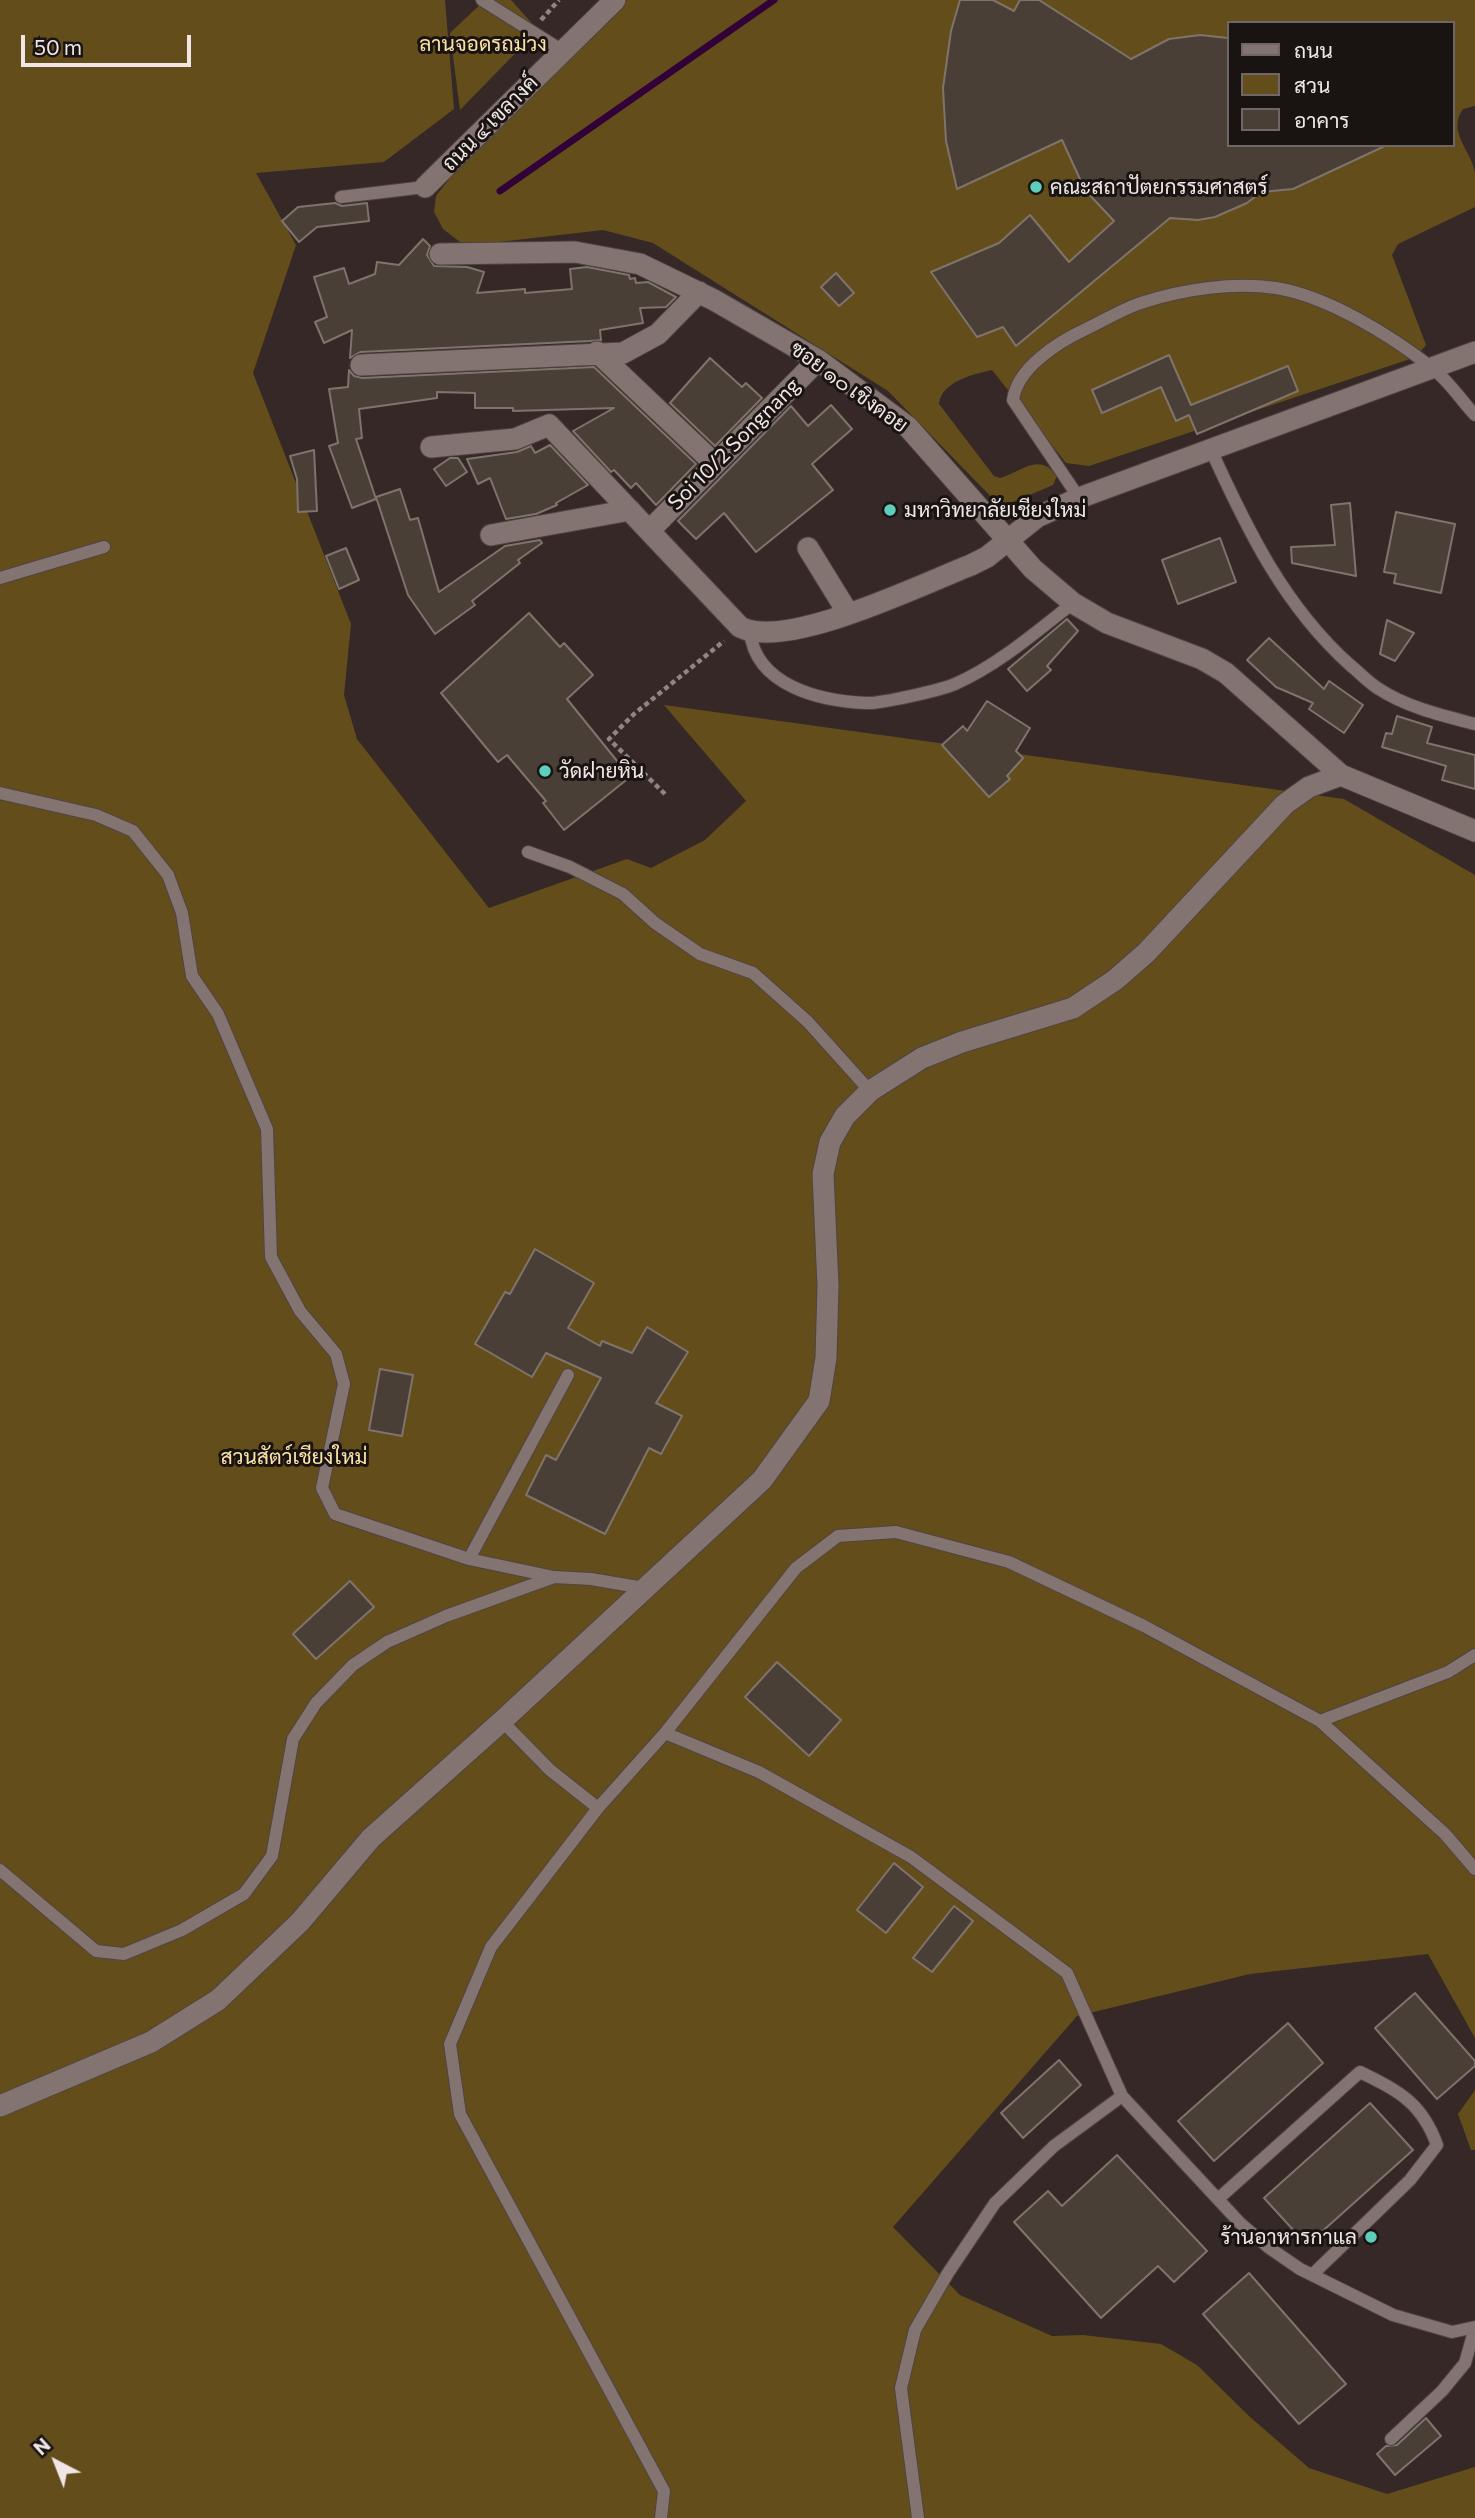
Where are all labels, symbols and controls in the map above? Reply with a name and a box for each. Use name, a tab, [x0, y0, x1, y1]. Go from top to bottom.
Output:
scale bar	[24, 21, 194, 65]
legend	[1226, 21, 1454, 147]
park label: ลานจอดรถม่วง	[419, 31, 547, 57]
text: 50 m	[34, 34, 82, 59]
text: ถนน	[1294, 37, 1333, 62]
street label: ถนน ๔ เขลางค์	[437, 70, 543, 176]
text: สวน	[1294, 72, 1330, 97]
text: อาคาร	[1294, 107, 1350, 132]
place label: คณะสถาปัตยกรรมศาสตร์	[1050, 174, 1268, 200]
marker: คณะสถาปัตยกรรมศาสตร์	[1028, 179, 1044, 195]
street label: ซอย ๑๐ เชิงดอย	[785, 336, 913, 438]
street label: Soi 10/2 Songnang	[663, 373, 805, 515]
place label: มหาวิทยาลัยเชียงใหม่	[904, 497, 1086, 523]
marker: มหาวิทยาลัยเชียงใหม่	[882, 502, 898, 518]
place label: วัดฝายหิน	[559, 758, 644, 784]
marker: วัดฝายหิน	[537, 763, 553, 779]
park label: สวนสัตว์เชียงใหม่	[221, 1444, 367, 1470]
place label: ร้านอาหารกาแล	[1220, 2224, 1357, 2250]
marker: ร้านอาหารกาแล	[1363, 2229, 1379, 2245]
north arrow	[21, 2427, 91, 2497]
text: N	[29, 2433, 55, 2459]

